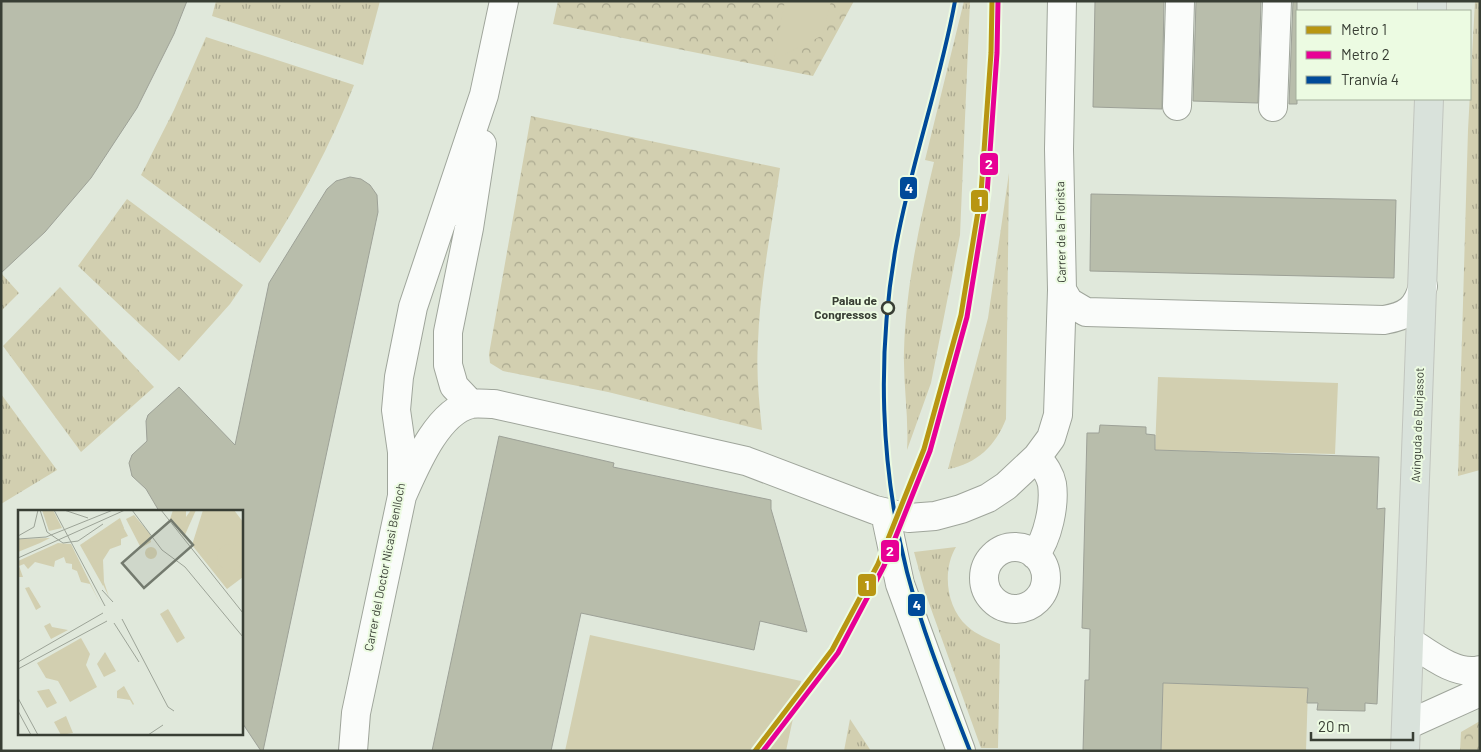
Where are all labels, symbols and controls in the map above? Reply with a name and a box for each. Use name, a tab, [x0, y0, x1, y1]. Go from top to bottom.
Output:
legend	[1296, 10, 1471, 100]
text: Metro 1	[1341, 20, 1387, 38]
text: Metro 2	[1341, 45, 1390, 63]
text: Tranvía 4	[1341, 70, 1399, 88]
line badge: 2	[979, 152, 999, 176]
text: 2	[985, 155, 993, 172]
line badge: 4	[899, 176, 918, 200]
text: 4	[905, 179, 913, 196]
street label: Carrer de la Florista	[1052, 181, 1068, 283]
line badge: 1	[970, 189, 989, 213]
text: 1	[978, 192, 983, 209]
place label: Palau de Congressos	[814, 293, 877, 321]
marker: Palau de Congressos	[881, 301, 895, 315]
street label: Avinguda de Burjassot	[1408, 367, 1426, 483]
street label: Carrer del Doctor Nicasi Benlloch	[361, 482, 407, 652]
inset map	[18, 510, 242, 734]
line badge: 2	[880, 539, 900, 563]
text: 2	[886, 542, 894, 559]
line badge: 1	[857, 573, 877, 597]
text: 1	[865, 576, 870, 593]
line badge: 4	[907, 593, 926, 617]
text: 4	[913, 596, 921, 613]
scale bar	[1311, 710, 1414, 742]
text: 20 m	[1318, 717, 1350, 735]

